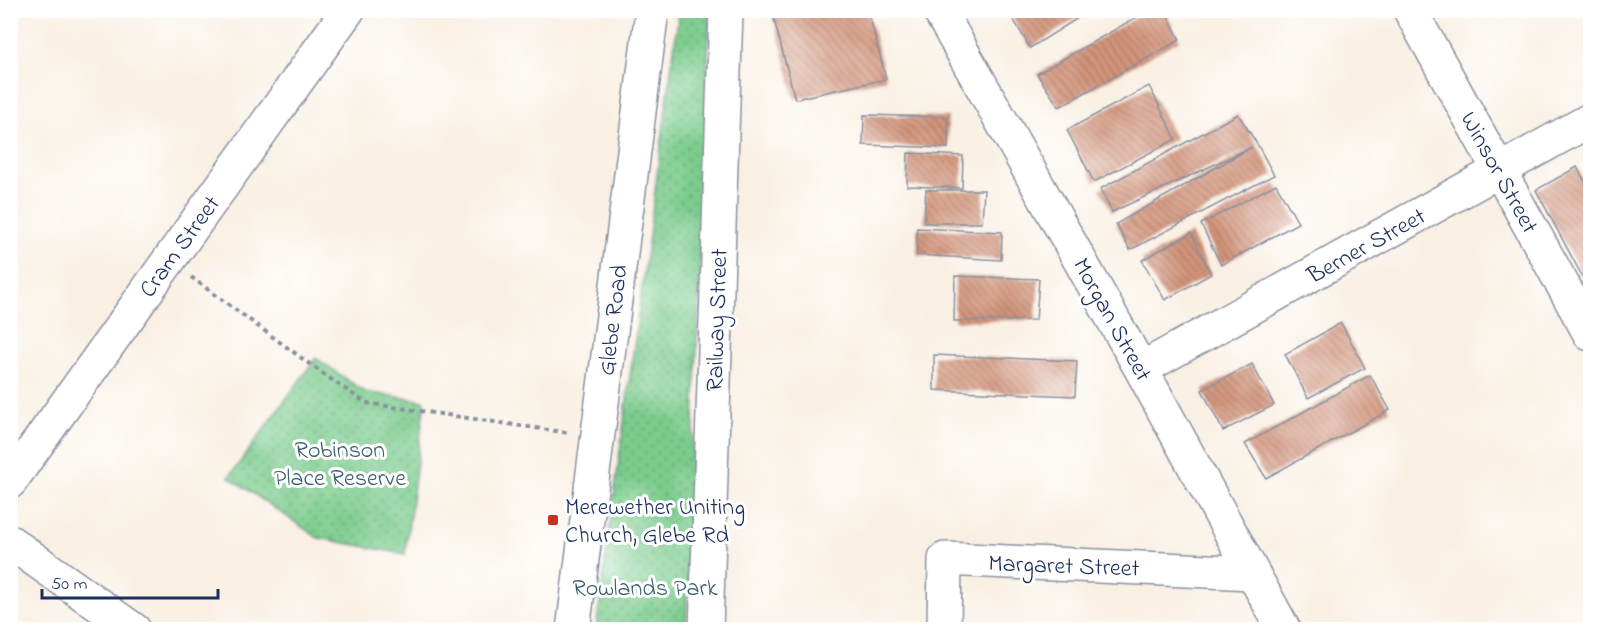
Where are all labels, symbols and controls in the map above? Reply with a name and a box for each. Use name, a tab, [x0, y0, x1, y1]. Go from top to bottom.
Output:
street label: Winsor Street	[1450, 106, 1546, 241]
street label: Cram Street	[132, 189, 230, 306]
street label: Berner Street	[1301, 200, 1433, 295]
street label: Railway Street	[699, 248, 739, 392]
street label: Morgan Street	[1062, 252, 1159, 388]
street label: Glebe Road	[590, 262, 639, 378]
park label: Robinson Place Reserve	[274, 434, 406, 497]
place label: Merewether Uniting Church, Glebe Rd	[565, 491, 745, 554]
marker: Merewether Uniting Church, Glebe Rd	[546, 513, 560, 527]
street label: Margaret Street	[988, 547, 1140, 588]
scale bar	[42, 562, 218, 600]
text: 50 m	[51, 572, 88, 598]
park label: Rowlands Park	[573, 572, 718, 607]

